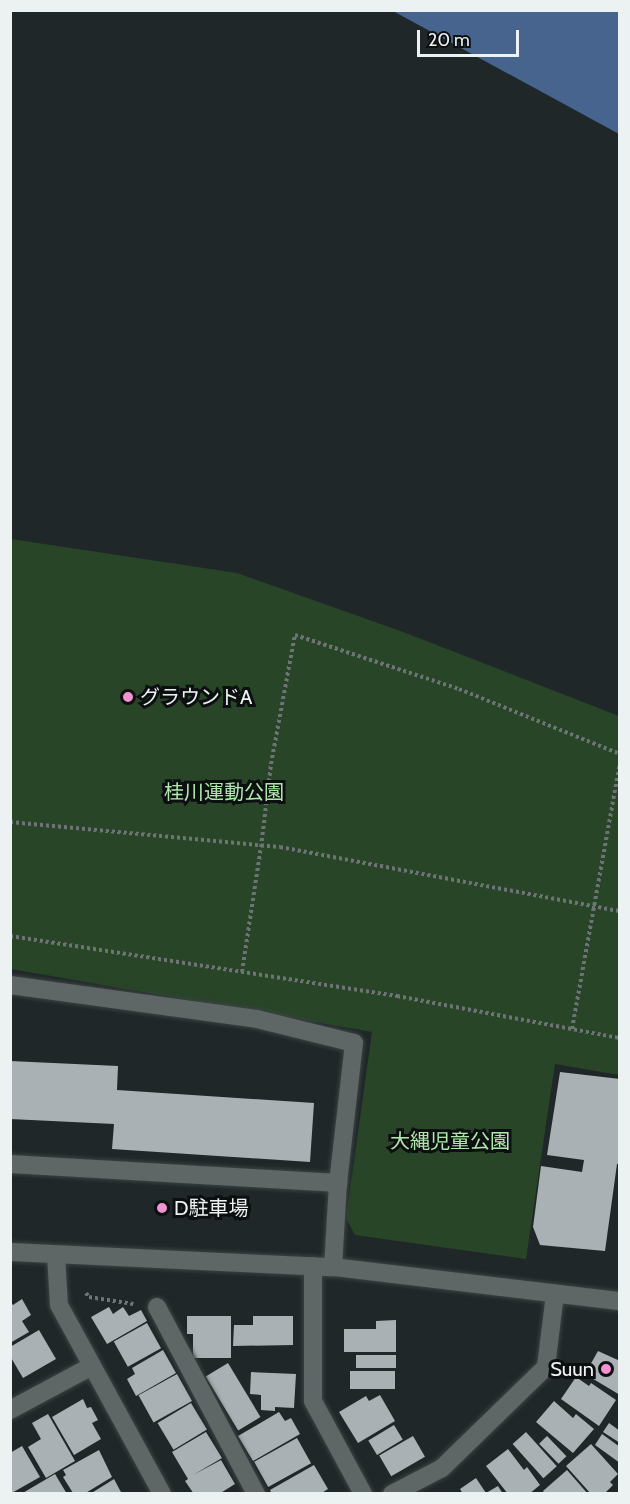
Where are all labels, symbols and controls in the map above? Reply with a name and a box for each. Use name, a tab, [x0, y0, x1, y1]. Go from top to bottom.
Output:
scale bar	[420, 18, 522, 56]
text: 20 m	[428, 29, 470, 51]
place label: グラウンドA	[140, 685, 252, 709]
marker: グラウンドA	[121, 690, 135, 704]
park label: 桂川運動公園	[164, 780, 284, 804]
park label: 大縄児童公園	[390, 1129, 510, 1153]
place label: D駐車場	[174, 1196, 249, 1220]
marker: D駐車場	[155, 1201, 169, 1215]
place label: Suun	[550, 1357, 594, 1381]
marker: Suun	[599, 1362, 613, 1376]

